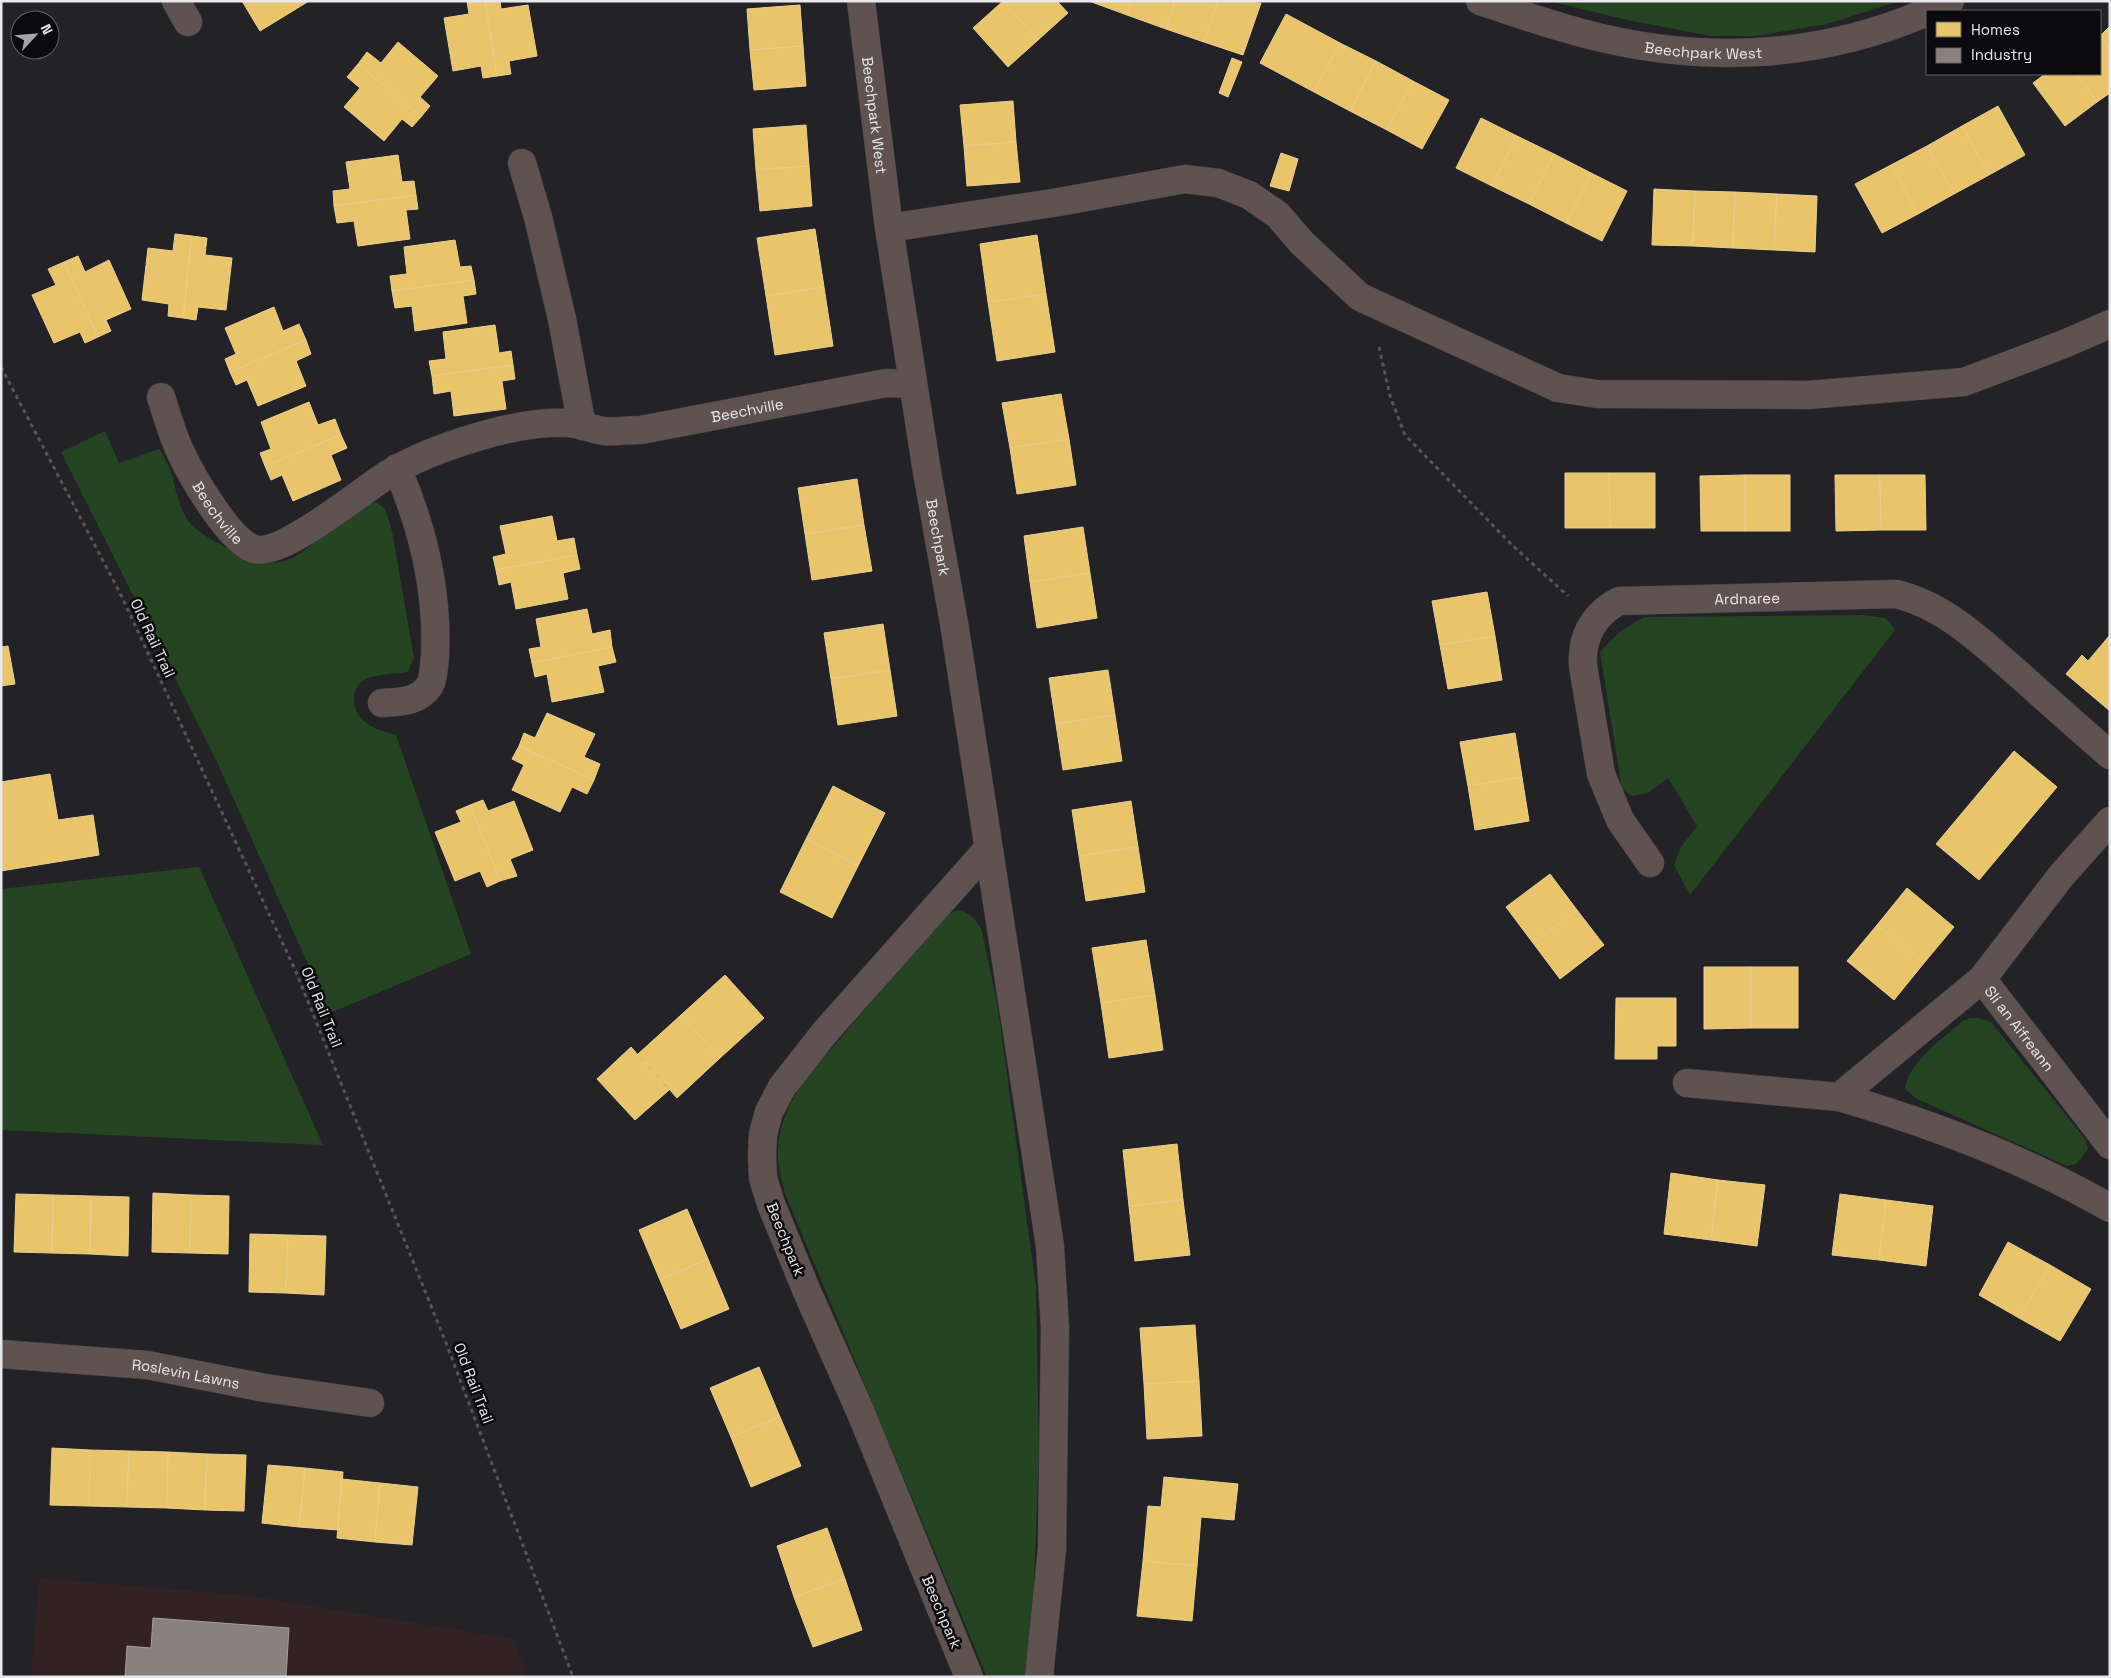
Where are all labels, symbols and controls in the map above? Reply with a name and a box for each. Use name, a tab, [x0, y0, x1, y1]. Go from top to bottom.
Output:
north arrow	[10, 10, 60, 60]
legend	[1926, 10, 2101, 75]
text: Homes	[1971, 20, 2020, 39]
text: N	[37, 21, 57, 37]
street label: Beechpark West	[1643, 37, 1763, 62]
text: Industry	[1971, 45, 2032, 64]
street label: Beechpark West	[858, 55, 892, 175]
street label: Beechville	[709, 393, 785, 426]
street label: Beechville	[189, 478, 248, 548]
street label: Beechpark	[922, 497, 955, 577]
street label: Ardnaree	[1714, 587, 1780, 608]
street label: Old Rail Trail	[126, 595, 180, 681]
street label: Old Rail Trail	[297, 964, 347, 1050]
street label: Slí an Aifreann	[1981, 981, 2059, 1075]
street label: Beechpark	[763, 1199, 809, 1279]
street label: Old Rail Trail	[450, 1340, 498, 1426]
street label: Roslevin Lawns	[131, 1354, 242, 1392]
street label: Beechpark	[918, 1572, 966, 1652]

